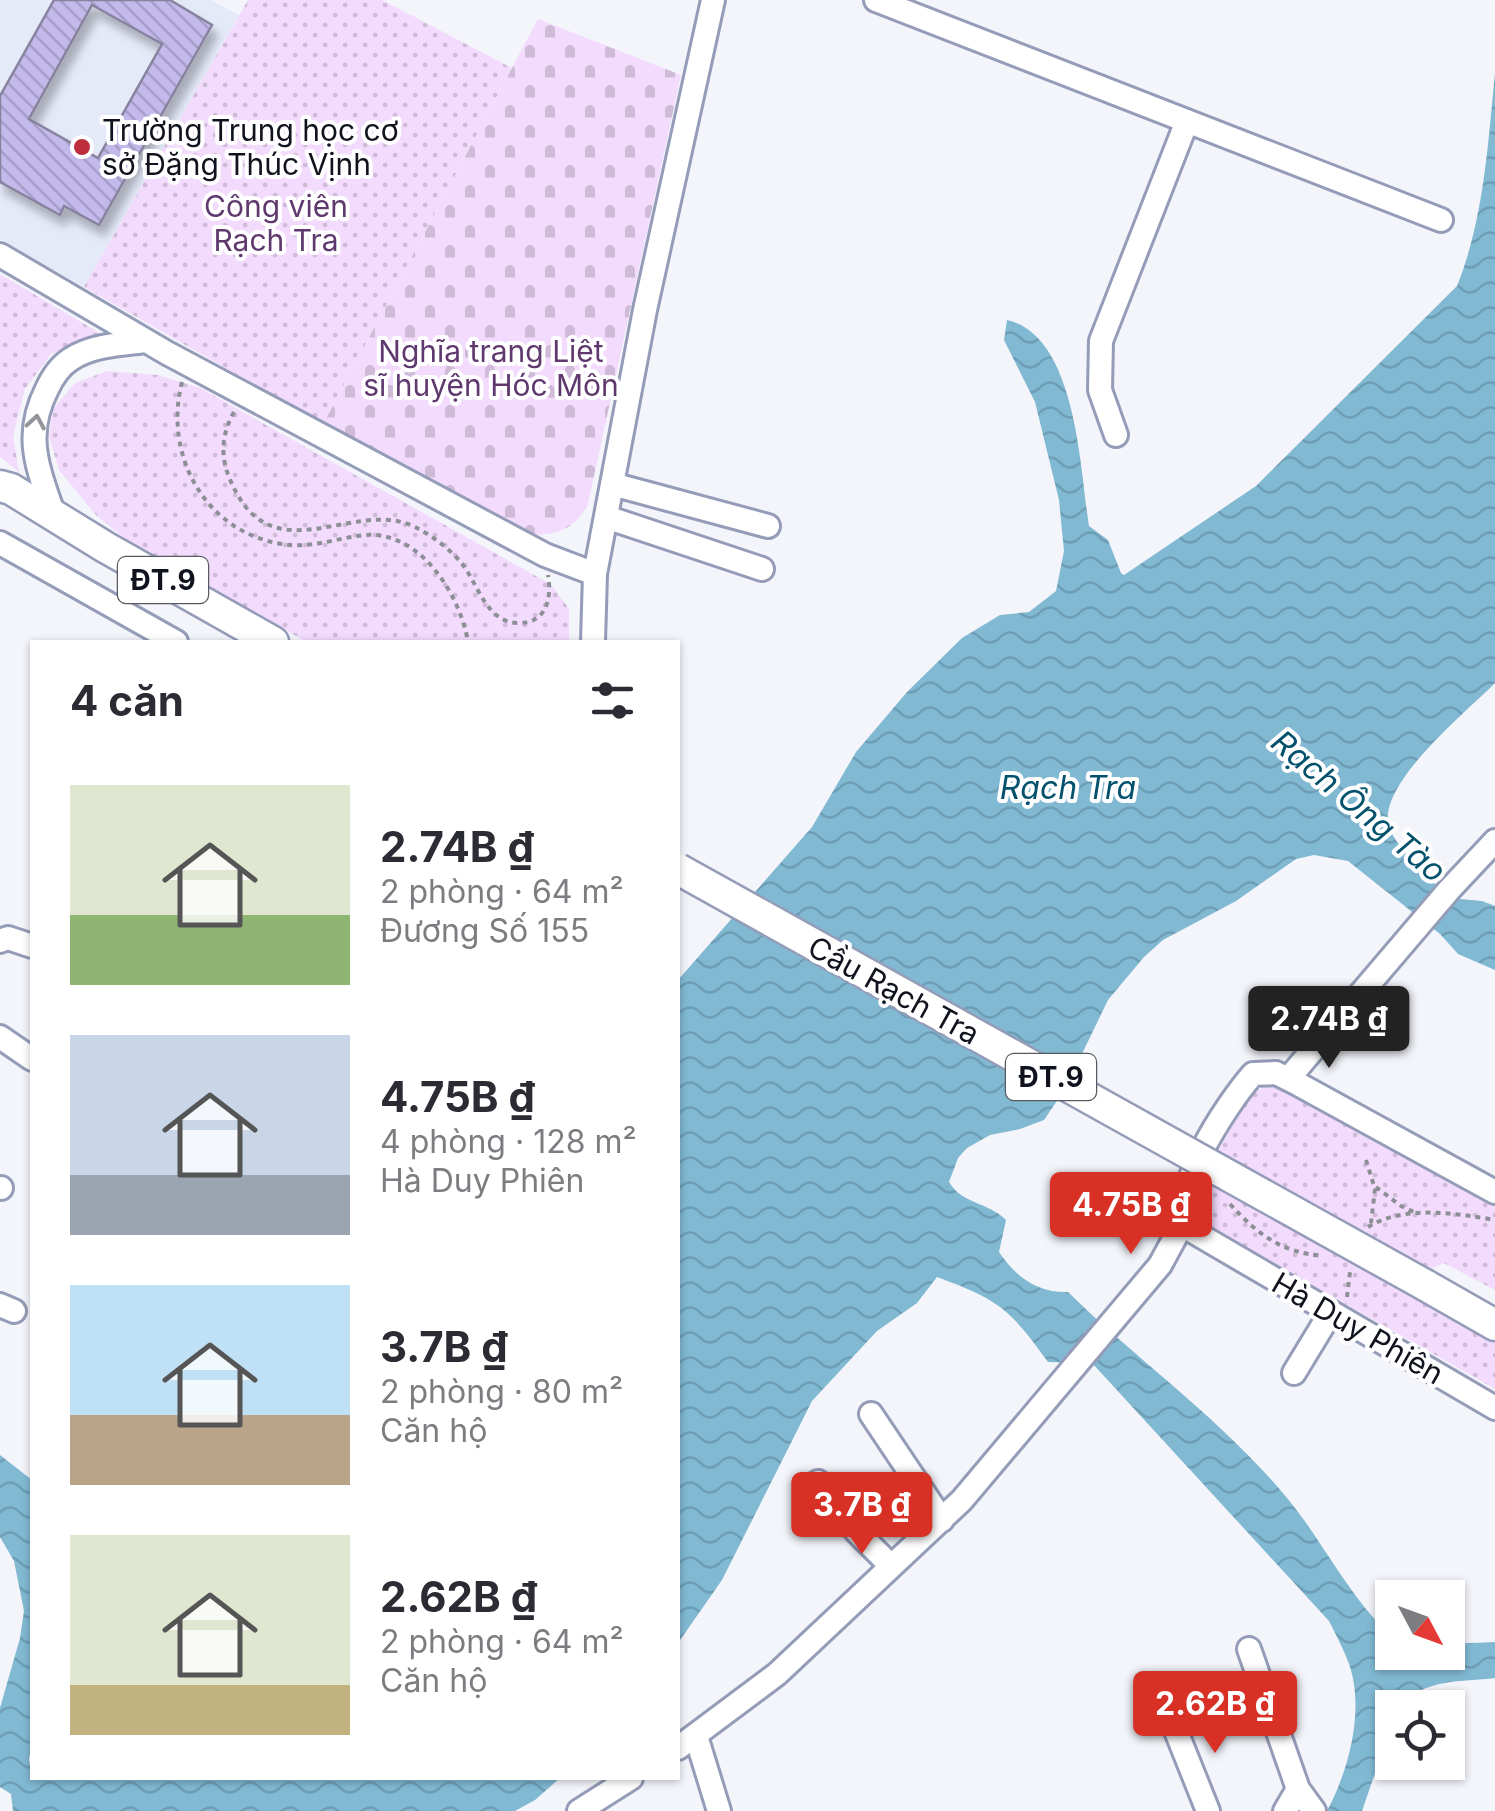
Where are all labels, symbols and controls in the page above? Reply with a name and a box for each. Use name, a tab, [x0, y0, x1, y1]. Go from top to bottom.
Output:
place label: Trường Trung học cơ sở Đặng Thúc Vịnh	[102, 112, 399, 182]
marker: Trường Trung học cơ sở Đặng Thúc Vịnh	[71, 136, 93, 158]
park label: Công viên Rạch Tra	[204, 188, 348, 258]
park label: Nghĩa trang Liệt sĩ huyện Hóc Môn	[363, 333, 619, 403]
one-way arrow	[25, 414, 46, 430]
road number: ĐT.9	[118, 557, 208, 603]
icon: filters	[585, 673, 640, 728]
text: 4 căn	[70, 675, 184, 726]
water label: Rạch Ông Tào	[1264, 722, 1454, 890]
water label: Rạch Tra	[1000, 768, 1136, 807]
text: 2.74B ₫	[380, 821, 534, 872]
icon: home	[150, 825, 270, 945]
text: 2 phòng · 64 m²	[380, 872, 624, 911]
text: Đương Số 155	[380, 911, 589, 950]
street label: Cầu Rạch Tra	[802, 928, 986, 1052]
pin: 2.74B ₫	[1237, 986, 1421, 1071]
text: 2.74B ₫	[1270, 999, 1388, 1038]
road number: ĐT.9	[1006, 1054, 1096, 1100]
text: 4.75B ₫	[380, 1071, 535, 1122]
icon: home	[150, 1075, 270, 1195]
text: 4 phòng · 128 m²	[380, 1122, 637, 1161]
text: Hà Duy Phiên	[380, 1161, 584, 1200]
pin: 4.75B ₫	[1039, 1172, 1223, 1257]
text: 4.75B ₫	[1072, 1185, 1190, 1224]
street label: Hà Duy Phiên	[1266, 1264, 1450, 1392]
text: 3.7B ₫	[380, 1321, 508, 1372]
icon: home	[150, 1325, 270, 1445]
text: 2 phòng · 80 m²	[380, 1372, 623, 1411]
text: Căn hộ	[380, 1411, 487, 1450]
pin: 3.7B ₫	[781, 1472, 943, 1557]
text: 3.7B ₫	[813, 1485, 911, 1524]
text: 2.62B ₫	[380, 1571, 537, 1622]
icon: home	[150, 1575, 270, 1695]
north arrow	[1375, 1580, 1465, 1670]
map controls	[1375, 1580, 1465, 1780]
text: 2 phòng · 64 m²	[380, 1622, 624, 1661]
text: Căn hộ	[380, 1661, 487, 1700]
pin: 2.62B ₫	[1123, 1671, 1307, 1756]
text: 2.62B ₫	[1155, 1684, 1275, 1723]
button: locate	[1375, 1690, 1465, 1780]

